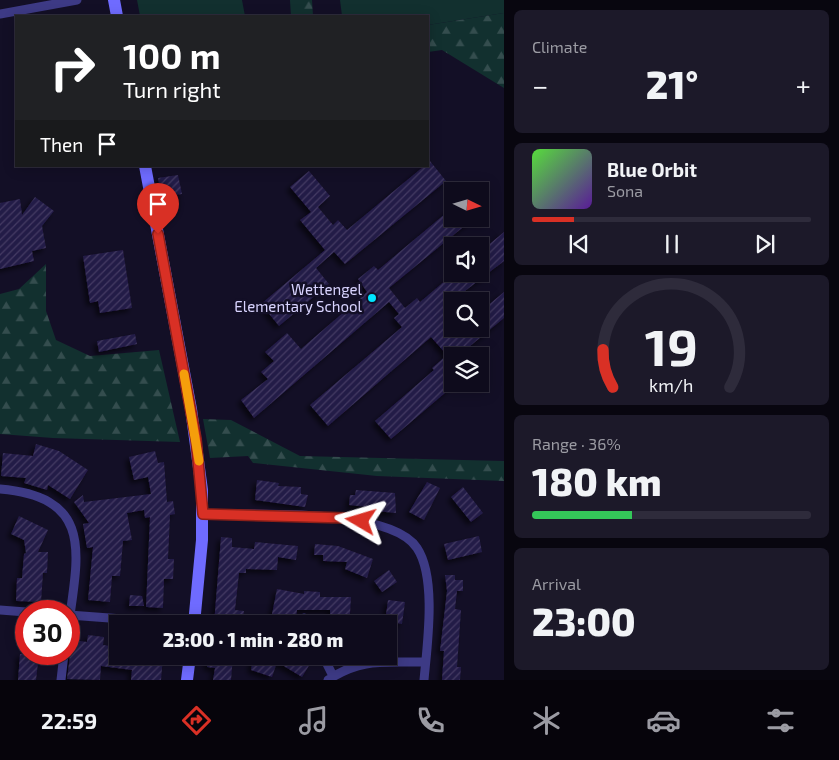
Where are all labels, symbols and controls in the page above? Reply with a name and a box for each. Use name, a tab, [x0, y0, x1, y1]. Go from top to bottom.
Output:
text: 100 m	[123, 34, 221, 76]
icon: right	[40, 35, 105, 100]
text: Climate	[532, 37, 587, 56]
text: 21°	[646, 61, 698, 107]
text: −	[532, 68, 548, 102]
text: +	[796, 68, 811, 102]
text: Turn right	[123, 76, 221, 102]
icon: arrive	[93, 130, 121, 158]
text: Then	[40, 133, 83, 156]
text: Blue Orbit	[607, 158, 697, 181]
text: Sona	[607, 181, 643, 200]
north arrow	[444, 182, 489, 228]
map controls	[444, 182, 489, 392]
pin	[137, 183, 179, 234]
icon: arrive	[144, 190, 172, 218]
icon: previous	[565, 230, 593, 258]
icon: pause	[658, 230, 686, 258]
icon: next	[751, 230, 779, 258]
button: sound	[444, 237, 489, 282]
place label: Wettengel Elementary School	[234, 280, 363, 315]
marker: Wettengel Elementary School	[366, 292, 378, 304]
button: search	[444, 292, 489, 337]
text: 19	[645, 314, 698, 376]
button: layers	[444, 347, 489, 392]
text: km/h	[649, 374, 694, 396]
text: Range · 36%	[532, 434, 621, 453]
text: 180 km	[532, 458, 662, 504]
position arrow	[334, 494, 386, 546]
text: Arrival	[532, 574, 581, 593]
text: 23:00	[532, 598, 636, 644]
speed limit sign: 30	[15, 600, 80, 665]
text: 23:00 · 1 min · 280 m	[163, 628, 343, 651]
icon: directions	[179, 703, 214, 738]
icon: music	[296, 703, 331, 738]
icon: phone	[413, 703, 448, 738]
icon: climate	[529, 703, 564, 738]
icon: car	[646, 703, 681, 738]
icon: filters	[763, 703, 798, 738]
text: 22:59	[41, 707, 97, 733]

